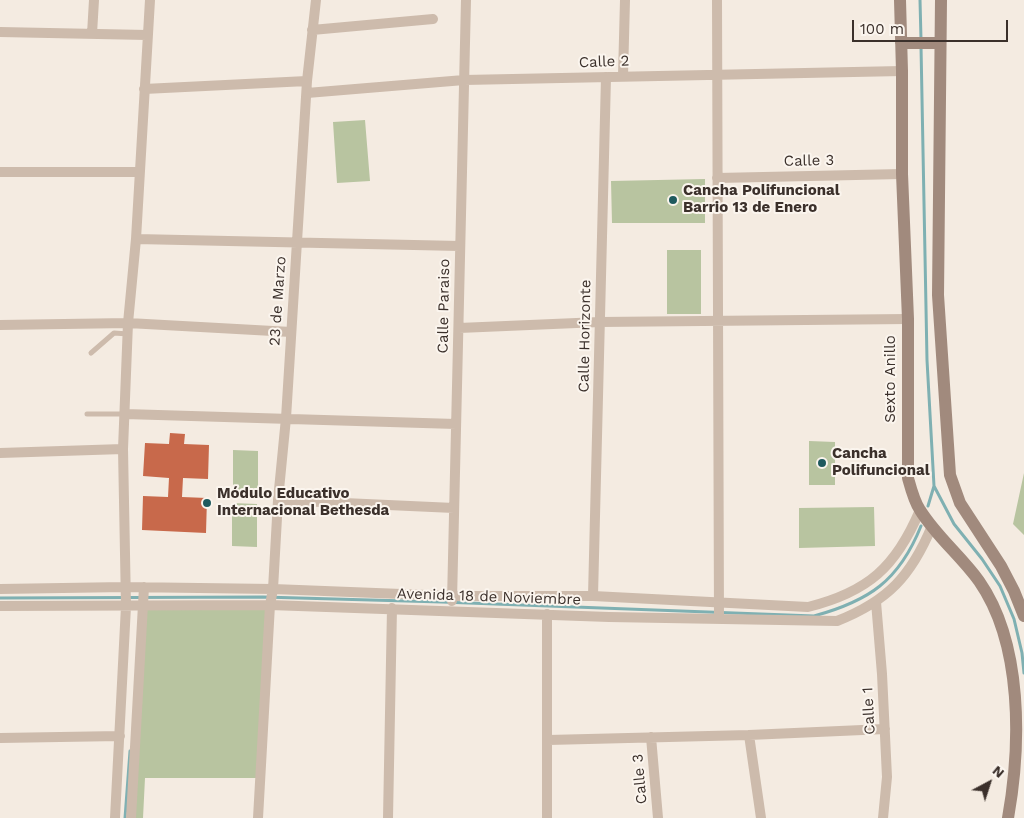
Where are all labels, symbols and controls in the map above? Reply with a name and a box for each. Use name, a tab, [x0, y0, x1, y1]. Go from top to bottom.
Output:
scale bar	[854, 10, 1010, 42]
text: 100 m	[860, 20, 904, 38]
street label: Calle 2	[578, 52, 630, 72]
street label: Calle 3	[784, 152, 834, 170]
place label: Cancha Polifuncional Barrio 13 de Enero	[683, 182, 840, 217]
marker: Cancha Polifuncional Barrio 13 de Enero	[667, 194, 679, 206]
street label: 23 de Marzo	[266, 255, 290, 347]
street label: Calle Paraiso	[434, 259, 454, 353]
street label: Calle Horizonte	[575, 279, 595, 393]
street label: Sexto Anillo	[882, 335, 900, 423]
place label: Cancha Polifuncional	[832, 445, 930, 480]
marker: Cancha Polifuncional	[816, 457, 828, 469]
place label: Módulo Educativo Internacional Bethesda	[217, 485, 389, 520]
marker: Módulo Educativo Internacional Bethesda	[201, 497, 213, 509]
street label: Avenida 18 de Noviembre	[397, 585, 581, 609]
street label: Calle 1	[859, 687, 879, 735]
street label: Calle 3	[629, 753, 651, 805]
north arrow	[964, 758, 1014, 808]
text: N	[990, 762, 1008, 781]

